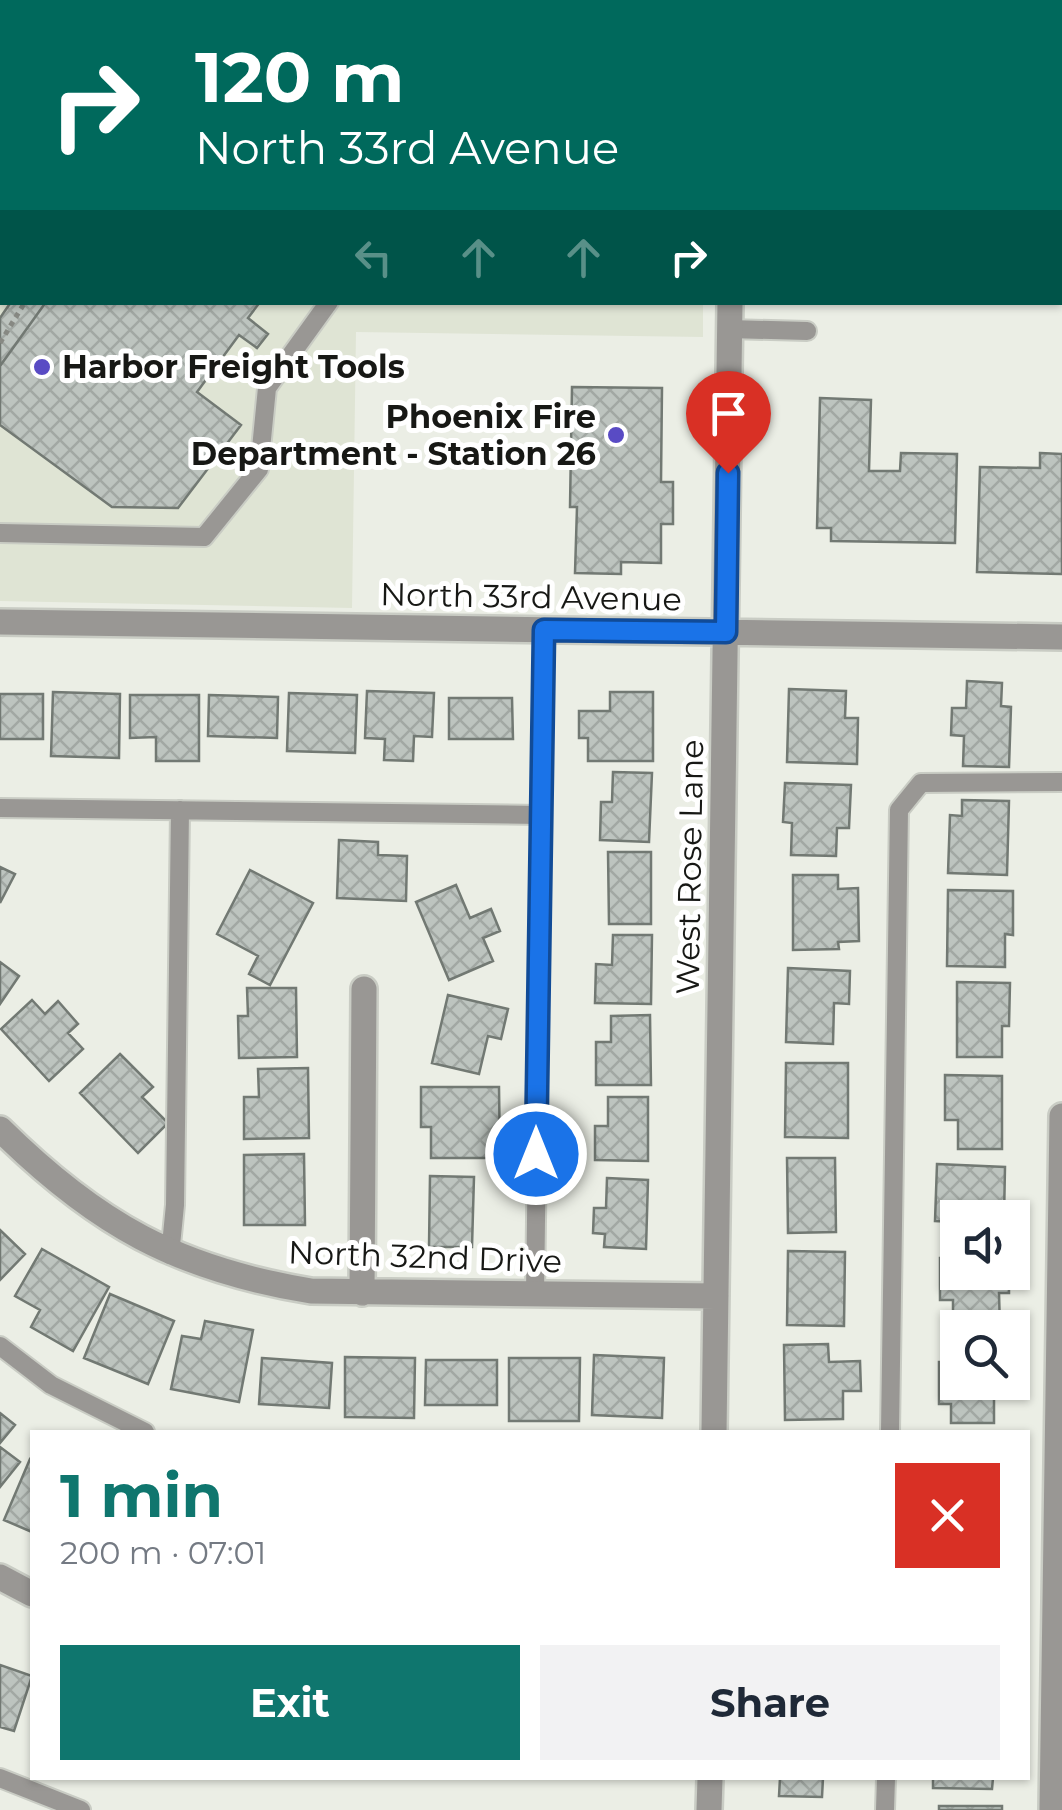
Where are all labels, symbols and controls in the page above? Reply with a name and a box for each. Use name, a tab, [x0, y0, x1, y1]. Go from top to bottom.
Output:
text: 120 m	[195, 34, 405, 120]
icon: right	[30, 40, 160, 170]
text: North 33rd Avenue	[195, 120, 619, 175]
icon: left	[346, 230, 401, 285]
icon: ahead	[451, 230, 506, 285]
icon: ahead	[556, 230, 611, 285]
icon: right	[661, 230, 716, 285]
place label: Harbor Freight Tools	[62, 347, 405, 386]
marker: Harbor Freight Tools	[31, 356, 53, 378]
pin	[686, 371, 771, 474]
icon: arrive	[701, 386, 756, 441]
place label: Phoenix Fire Department - Station 26	[191, 397, 596, 473]
marker: Phoenix Fire Department - Station 26	[605, 424, 627, 446]
street label: North 33rd Avenue	[380, 574, 682, 619]
street label: West Rose Lane	[668, 739, 711, 995]
position arrow	[484, 1102, 588, 1206]
map controls	[940, 1200, 1030, 1400]
button: sound	[940, 1200, 1030, 1290]
street label: North 32nd Drive	[287, 1232, 563, 1281]
button: search	[940, 1310, 1030, 1400]
text: 1 min	[60, 1459, 223, 1532]
button: close	[895, 1463, 1000, 1568]
text: 200 m · 07:01	[60, 1533, 266, 1572]
button: Exit	[60, 1645, 520, 1760]
button: Share	[540, 1645, 1000, 1760]

